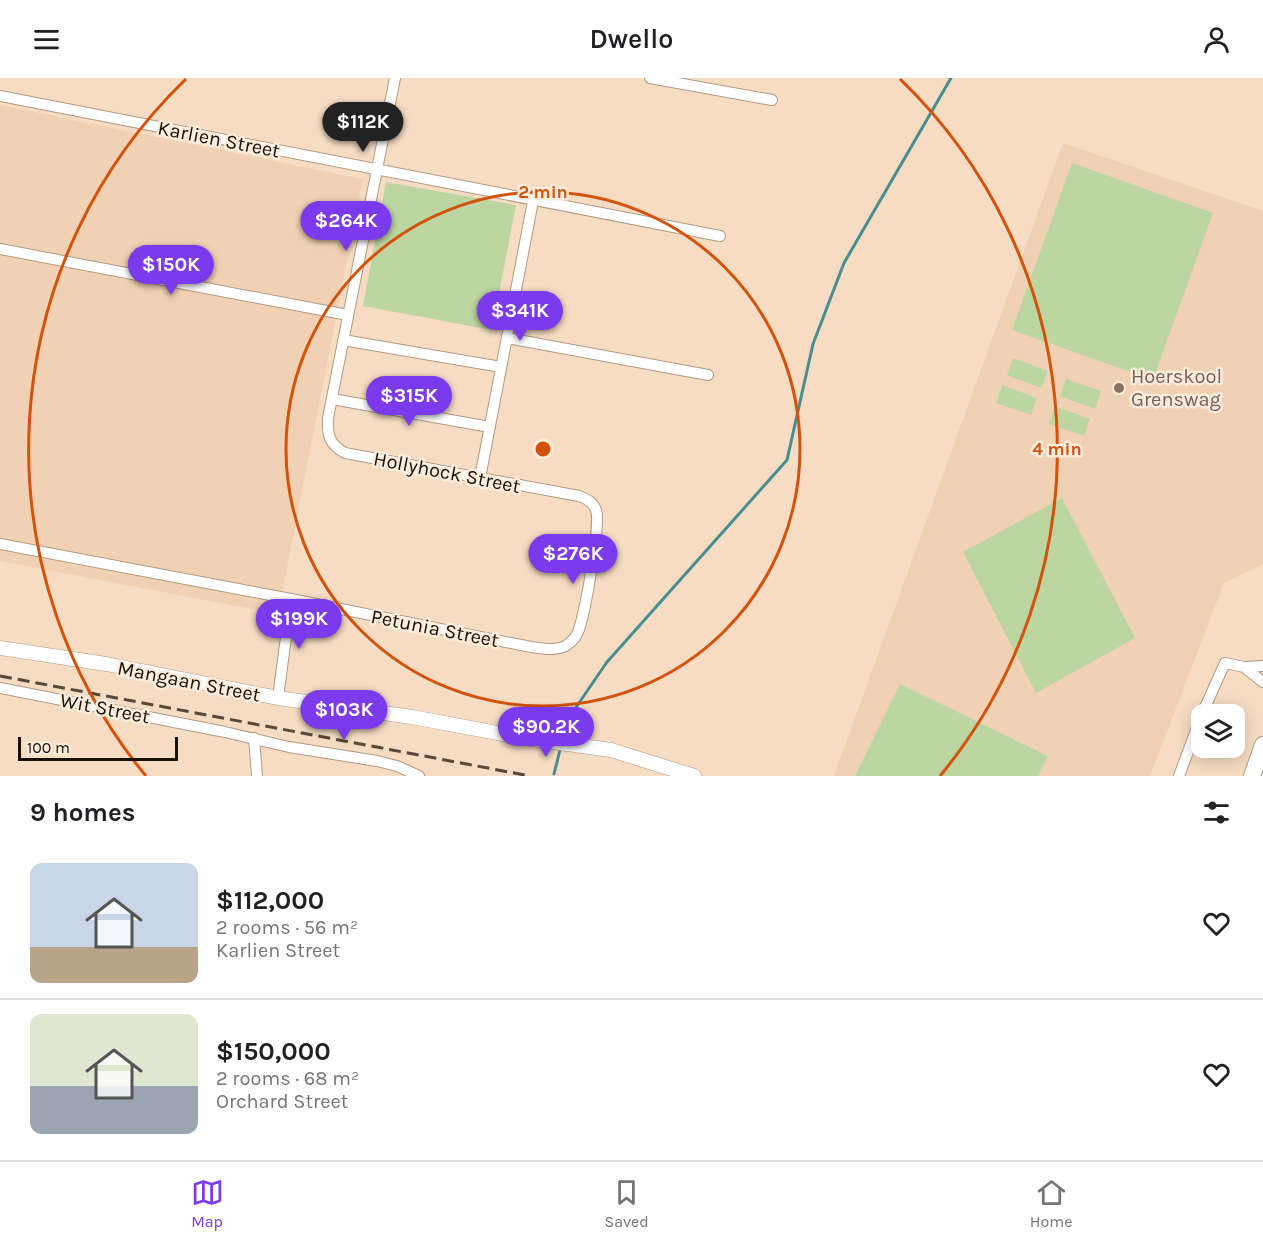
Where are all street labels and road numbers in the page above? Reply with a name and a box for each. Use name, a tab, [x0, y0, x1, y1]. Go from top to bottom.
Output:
street label: Karlien Street	[156, 116, 282, 163]
street label: Hollyhock Street	[372, 447, 523, 498]
street label: Petunia Street	[369, 605, 501, 652]
street label: Mangaan Street	[116, 656, 263, 707]
street label: Wit Street	[58, 689, 152, 729]

